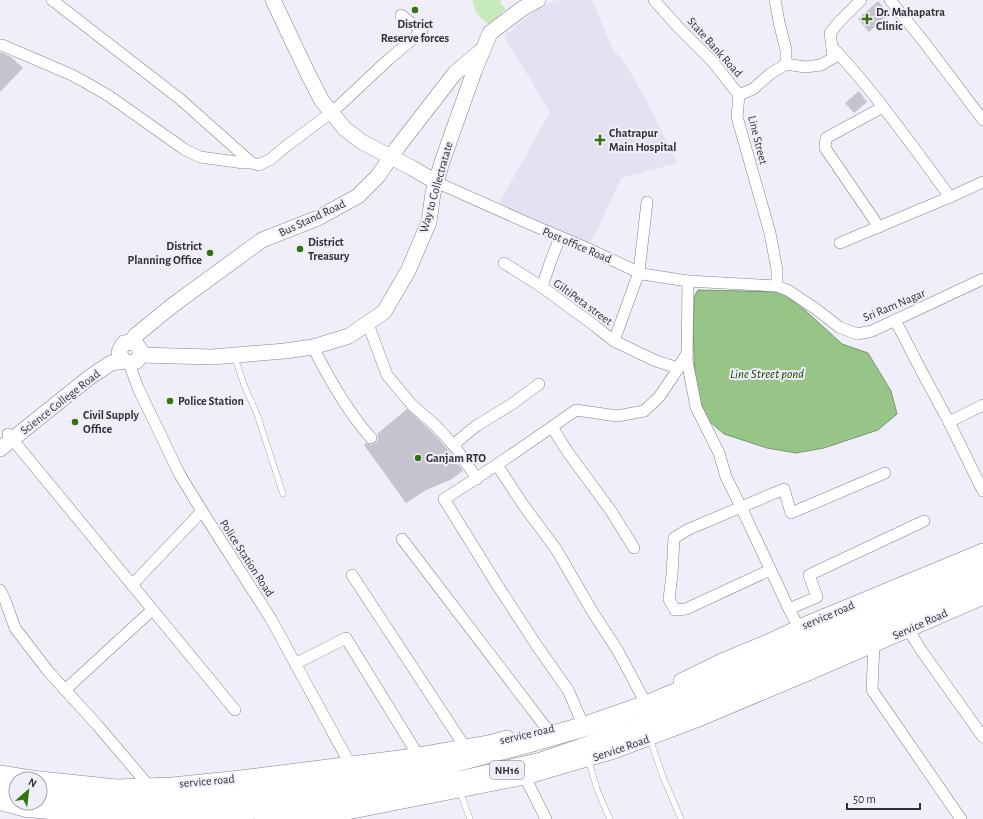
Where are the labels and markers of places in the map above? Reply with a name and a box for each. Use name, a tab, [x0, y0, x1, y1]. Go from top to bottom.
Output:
marker: District Reserve forces	[410, 5, 420, 15]
place label: Dr. Mahapatra Clinic	[876, 6, 945, 32]
marker: Dr. Mahapatra Clinic	[861, 13, 873, 25]
place label: District Reserve forces	[381, 18, 450, 44]
place label: Chatrapur Main Hospital	[609, 127, 677, 153]
marker: Chatrapur Main Hospital	[594, 134, 606, 146]
place label: District Treasury	[308, 236, 350, 263]
place label: District Planning Office	[128, 240, 202, 266]
marker: District Treasury	[295, 244, 305, 254]
marker: District Planning Office	[205, 248, 215, 258]
place label: Police Station	[178, 395, 244, 407]
marker: Police Station	[165, 396, 175, 406]
place label: Civil Supply Office	[83, 409, 140, 435]
marker: Civil Supply Office	[70, 417, 80, 427]
place label: Ganjam RTO	[426, 452, 486, 465]
marker: Ganjam RTO	[413, 453, 423, 463]

